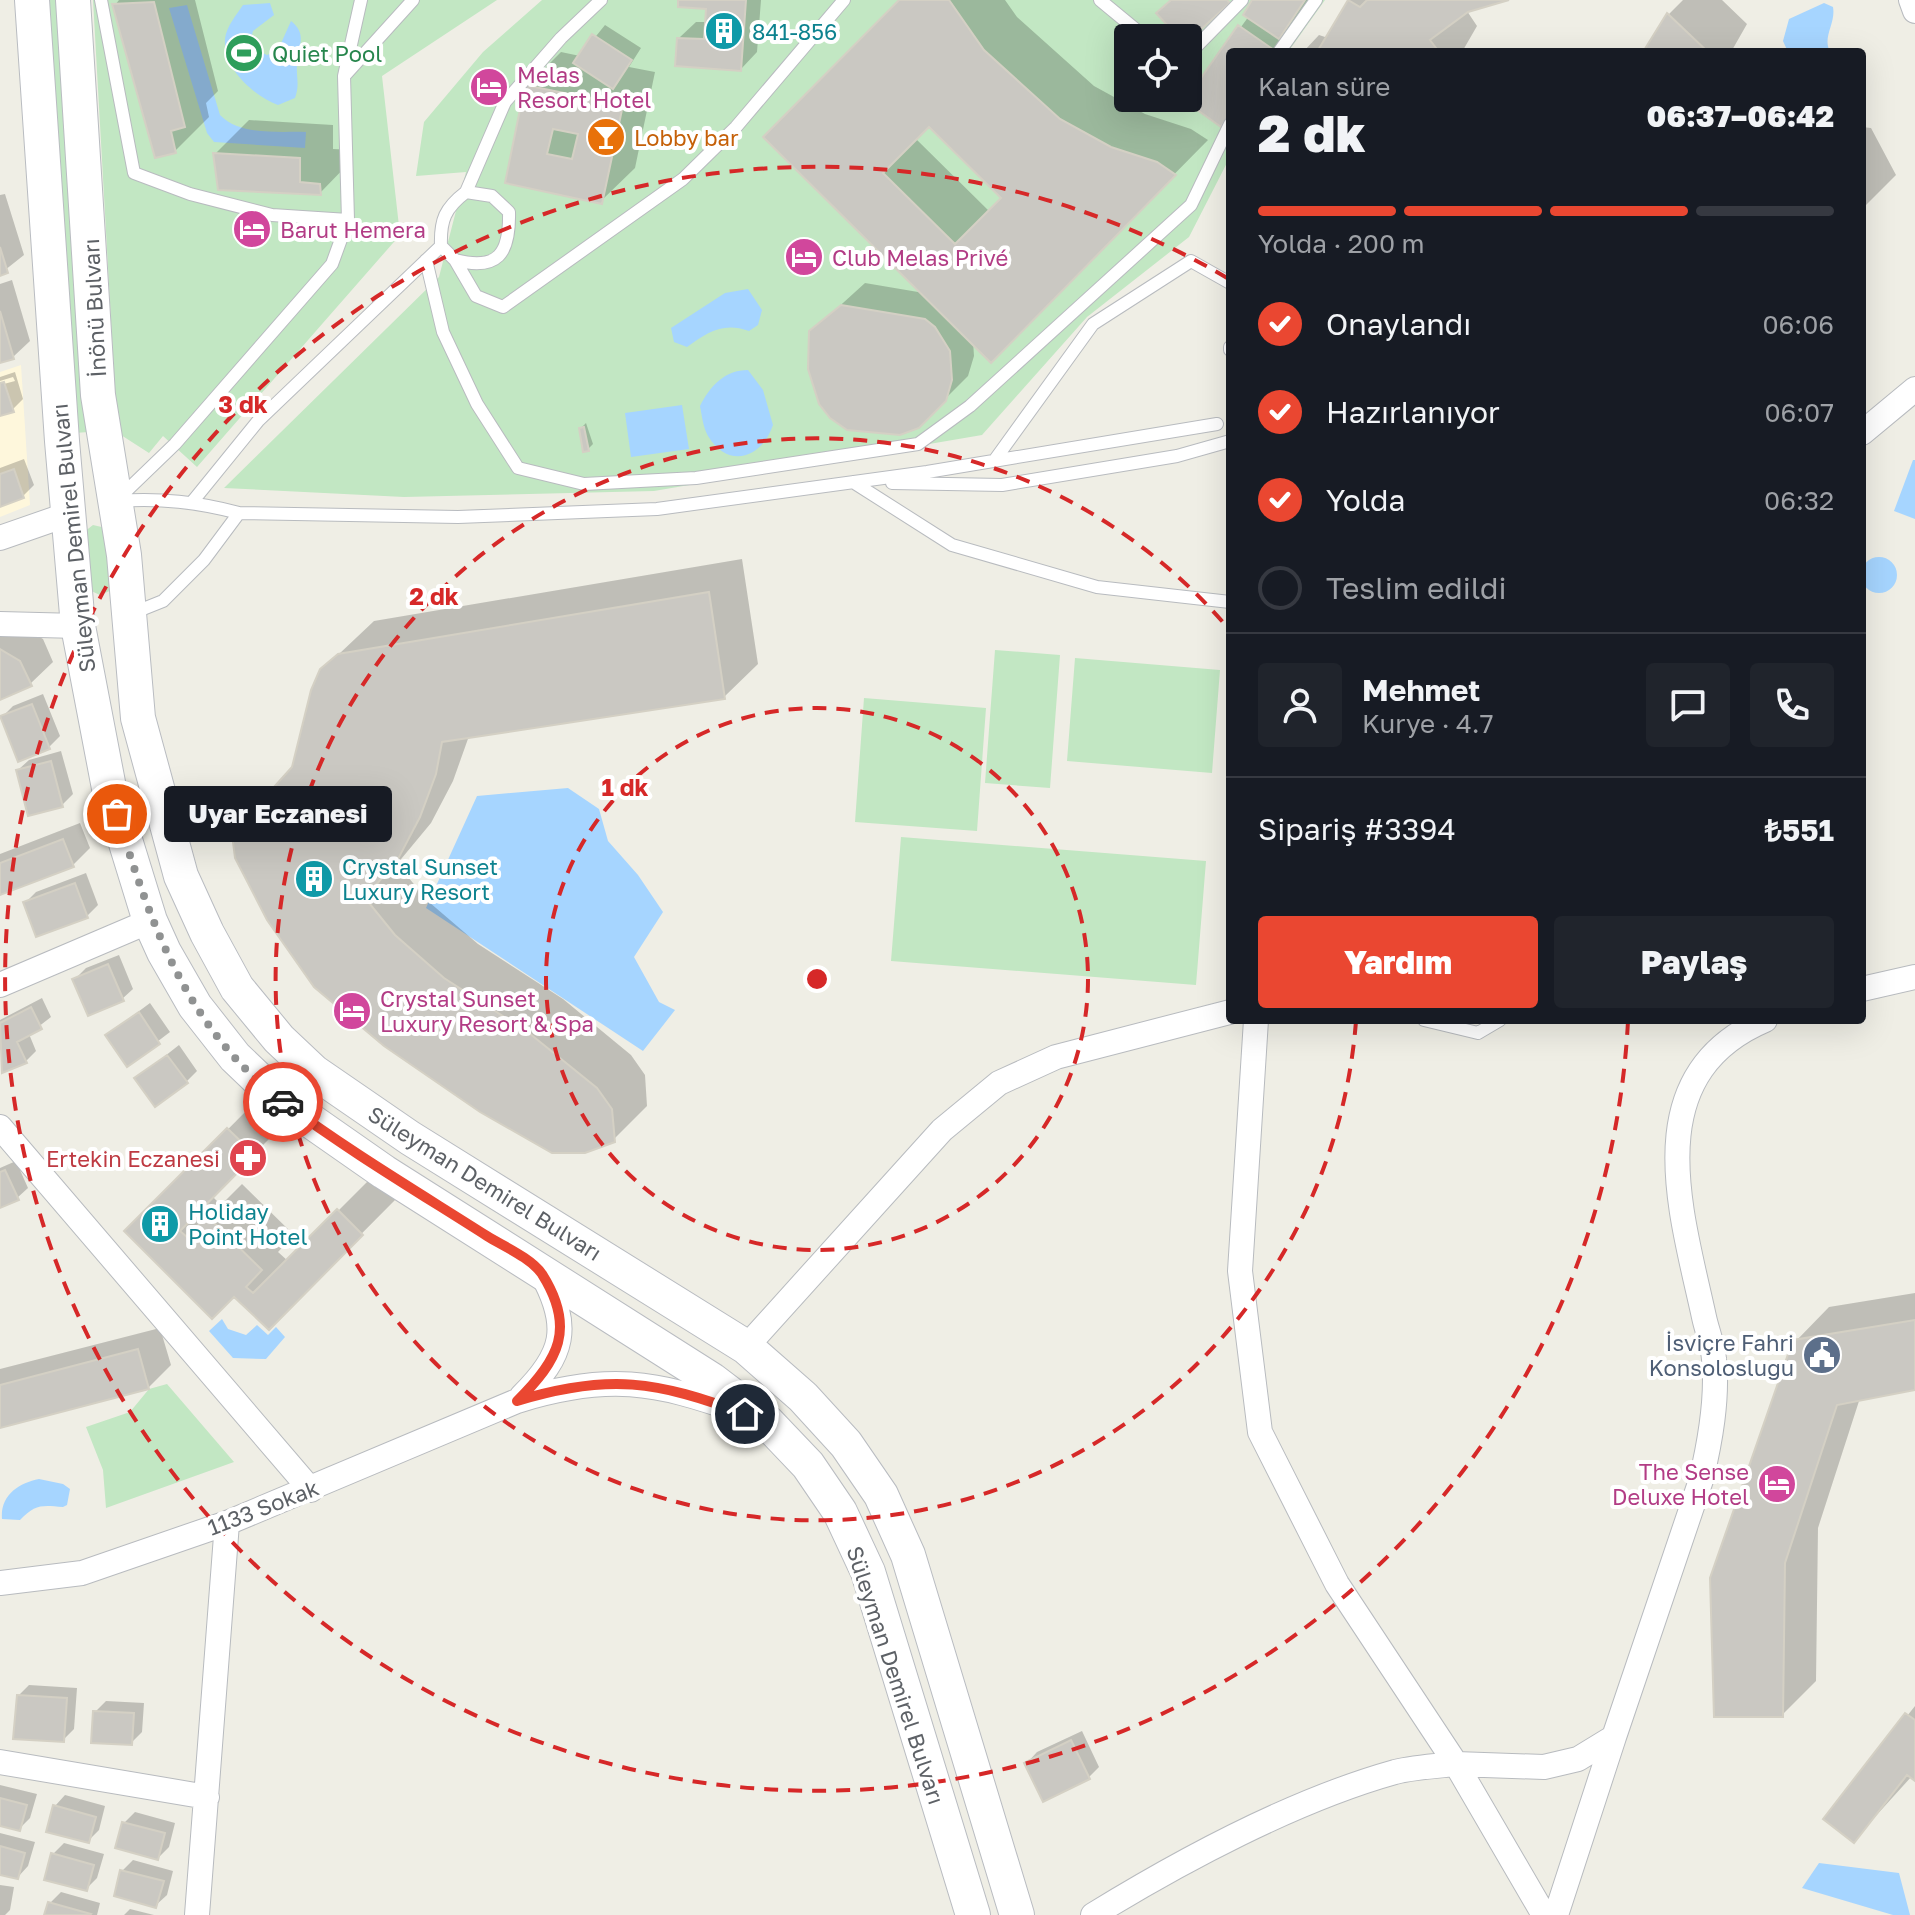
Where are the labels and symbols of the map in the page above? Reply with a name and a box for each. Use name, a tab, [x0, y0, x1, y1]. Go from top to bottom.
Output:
building icon: 841-856	[703, 10, 745, 52]
place label: 841-856	[752, 18, 837, 45]
sports icon: Quiet Pool	[223, 32, 265, 74]
place label: Quiet Pool	[272, 40, 382, 67]
place label: Melas Resort Hotel	[517, 61, 651, 113]
hotel icon: Melas Resort Hotel	[468, 66, 510, 108]
bar icon: Lobby bar	[585, 116, 627, 158]
place label: Lobby bar	[634, 124, 739, 151]
hotel icon: Barut Hemera	[231, 208, 273, 250]
place label: Barut Hemera	[280, 216, 426, 243]
hotel icon: Club Melas Privé	[783, 236, 825, 278]
street label: İnönü Bulvarı	[77, 238, 111, 378]
place label: Club Melas Privé	[832, 244, 1008, 271]
text: 3 dk	[218, 389, 268, 418]
street label: Süleyman Demirel Bulvarı	[45, 402, 101, 674]
text: 2 dk	[409, 581, 459, 610]
text: 1 dk	[601, 772, 649, 801]
pin	[83, 780, 151, 848]
callout: Uyar Eczanesi	[165, 786, 393, 842]
place label: Crystal Sunset Luxury Resort	[342, 853, 498, 905]
building icon: Crystal Sunset Luxury Resort	[293, 858, 335, 900]
centre of rings	[803, 965, 831, 993]
place label: Crystal Sunset Luxury Resort & Spa	[380, 985, 594, 1037]
hotel icon: Crystal Sunset Luxury Resort & Spa	[331, 990, 373, 1032]
courier	[243, 1062, 323, 1142]
street label: Süleyman Demirel Bulvarı	[363, 1100, 607, 1266]
pharmacy icon: Ertekin Eczanesi	[227, 1137, 269, 1179]
place label: Ertekin Eczanesi	[46, 1145, 220, 1172]
place label: Holiday Point Hotel	[188, 1198, 307, 1250]
building icon: Holiday Point Hotel	[139, 1203, 181, 1245]
place label: İsviçre Fahri Konsolosluğu	[1649, 1329, 1794, 1381]
public building icon: İsviçre Fahri Konsolosluğu	[1801, 1334, 1843, 1376]
pin	[711, 1380, 779, 1448]
place label: The Sense Deluxe Hotel	[1612, 1458, 1749, 1510]
hotel icon: The Sense Deluxe Hotel	[1756, 1463, 1798, 1505]
street label: 1133 Sokak	[204, 1473, 322, 1541]
street label: Süleyman Demirel Bulvarı	[841, 1542, 951, 1808]

